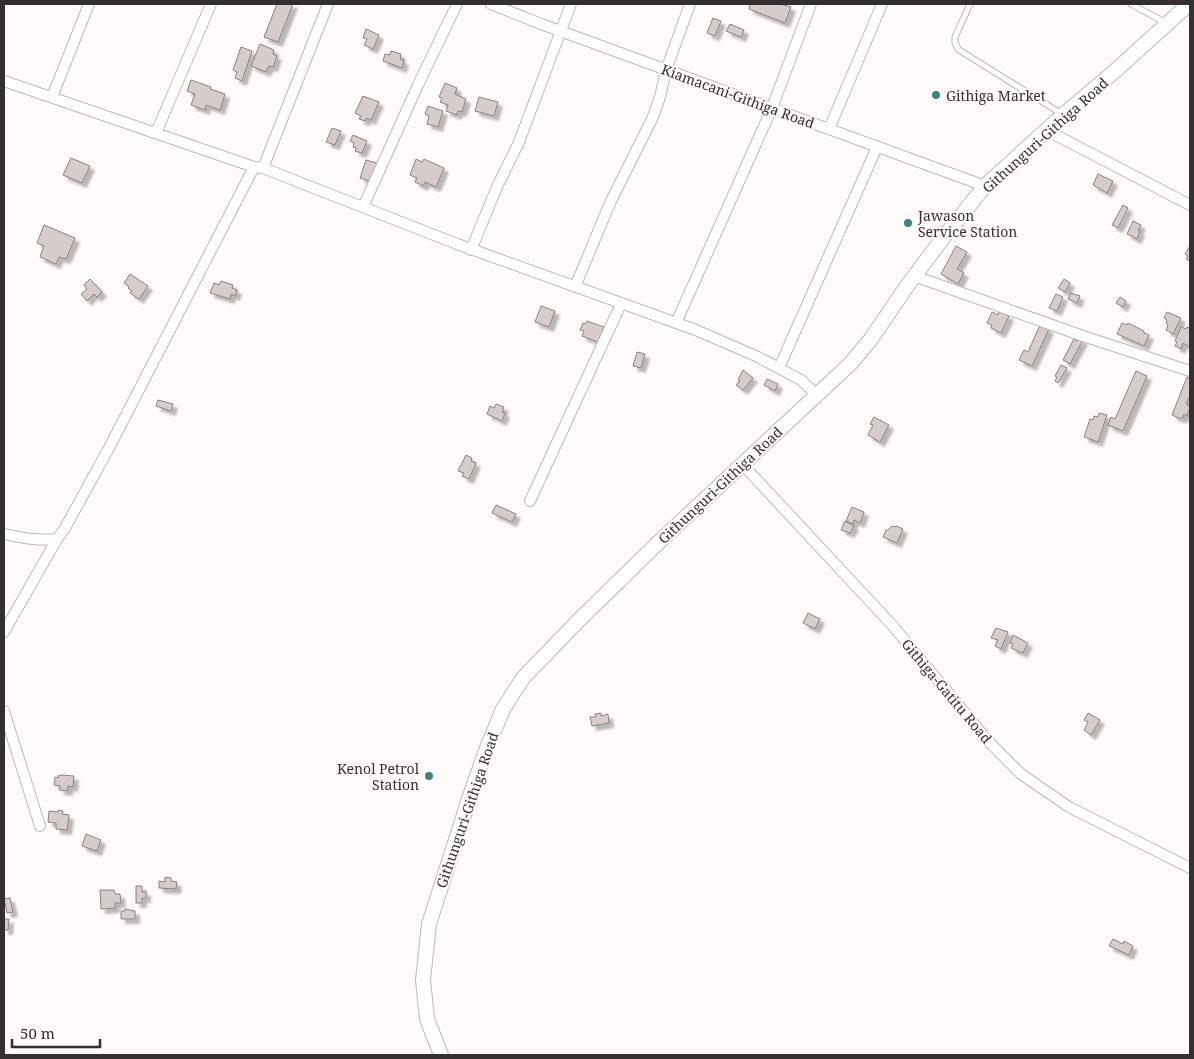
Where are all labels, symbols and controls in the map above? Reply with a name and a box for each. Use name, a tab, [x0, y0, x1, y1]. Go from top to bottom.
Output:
street label: Kiamacani-Githiga Road	[659, 59, 817, 133]
street label: Githunguri-Githiga Road	[978, 73, 1112, 197]
place label: Githiga Market	[946, 86, 1046, 105]
marker: Githiga Market	[930, 89, 942, 101]
place label: Jawason Service Station	[917, 206, 1017, 241]
marker: Jawason Service Station	[902, 217, 914, 229]
street label: Githunguri-Githiga Road	[654, 422, 787, 548]
street label: Githiga-Gatitu Road	[898, 635, 997, 748]
street label: Githunguri-Githiga Road	[431, 729, 503, 890]
place label: Kenol Petrol Station	[337, 759, 420, 794]
marker: Kenol Petrol Station	[423, 770, 435, 782]
scale bar	[12, 1016, 100, 1048]
text: 50 m	[20, 1023, 55, 1043]

